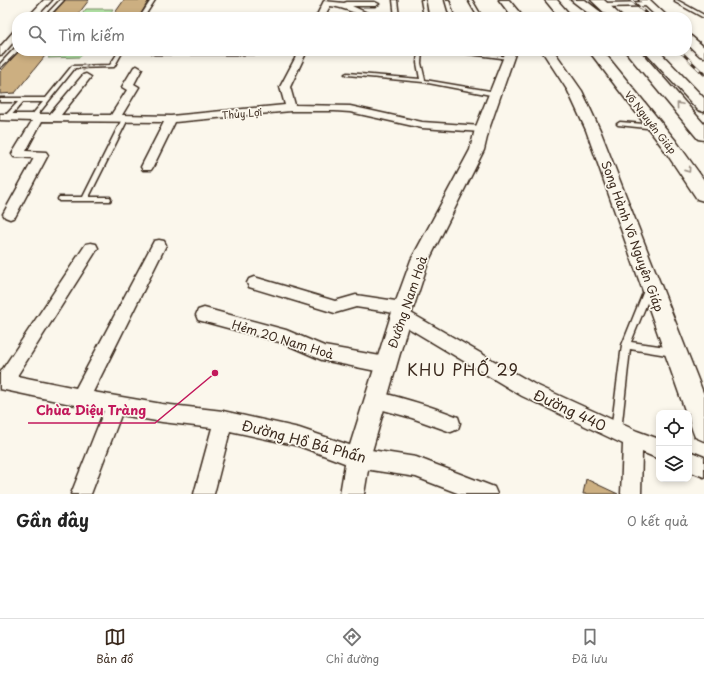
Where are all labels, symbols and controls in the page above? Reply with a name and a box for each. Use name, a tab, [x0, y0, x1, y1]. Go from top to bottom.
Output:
search box	[12, 12, 692, 56]
icon: search	[26, 23, 48, 45]
text: Tìm kiếm	[58, 23, 125, 46]
one-way arrow	[82, 63, 88, 71]
street label: Võ Nguyên Giáp	[622, 87, 680, 157]
one-way arrow	[676, 102, 683, 110]
street label: Thủy Lợi	[221, 104, 263, 122]
street label: Song Hành Võ Nguyên Giáp	[597, 158, 669, 314]
one-way arrow	[683, 166, 690, 173]
street label: Đường Nam Hoà	[383, 253, 431, 351]
street label: Hẻm 20 Nam Hoà	[230, 315, 337, 363]
district label: KHU PHỐ 29	[407, 357, 519, 381]
street label: Đường 440	[530, 384, 610, 436]
callout: Chùa Diệu Tràng	[28, 398, 155, 423]
text: Chùa Diệu Tràng	[36, 400, 146, 419]
map controls	[656, 410, 692, 482]
button: locate	[656, 410, 692, 446]
street label: Đường Hồ Bá Phấn	[240, 414, 368, 468]
button: layers	[656, 446, 692, 482]
text: Gần đây	[16, 507, 89, 533]
text: 0 kết quả	[627, 511, 688, 530]
tab: Bản đồ	[96, 626, 133, 667]
tab: Chỉ đường	[326, 626, 379, 667]
tab: Đã lưu	[572, 626, 608, 667]

